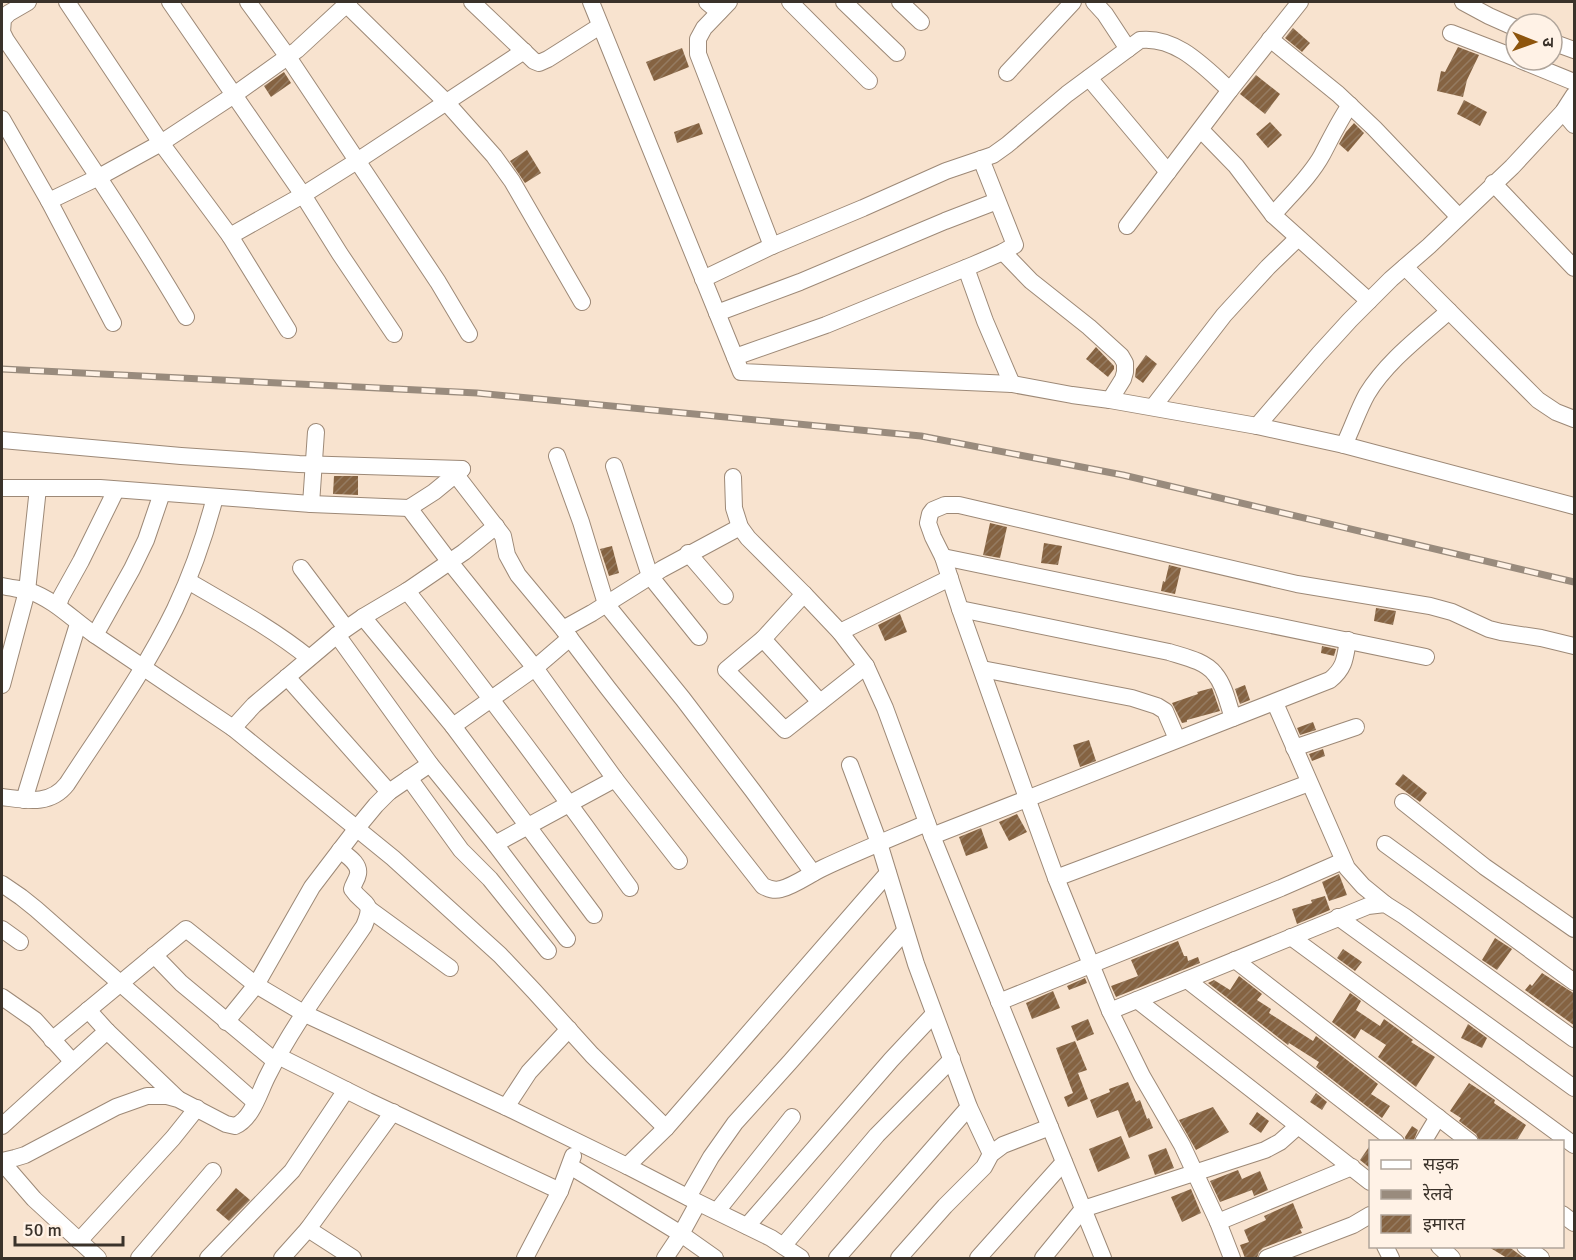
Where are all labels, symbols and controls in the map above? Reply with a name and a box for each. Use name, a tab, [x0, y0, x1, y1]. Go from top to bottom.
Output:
north arrow	[1504, 12, 1564, 72]
text: उ	[1538, 37, 1558, 48]
legend	[1369, 1140, 1564, 1248]
text: सड़क	[1423, 1153, 1460, 1175]
text: रेलवे	[1422, 1183, 1454, 1205]
scale bar	[15, 1209, 123, 1247]
text: इमारत	[1423, 1213, 1466, 1235]
text: 50 m	[24, 1219, 62, 1241]

